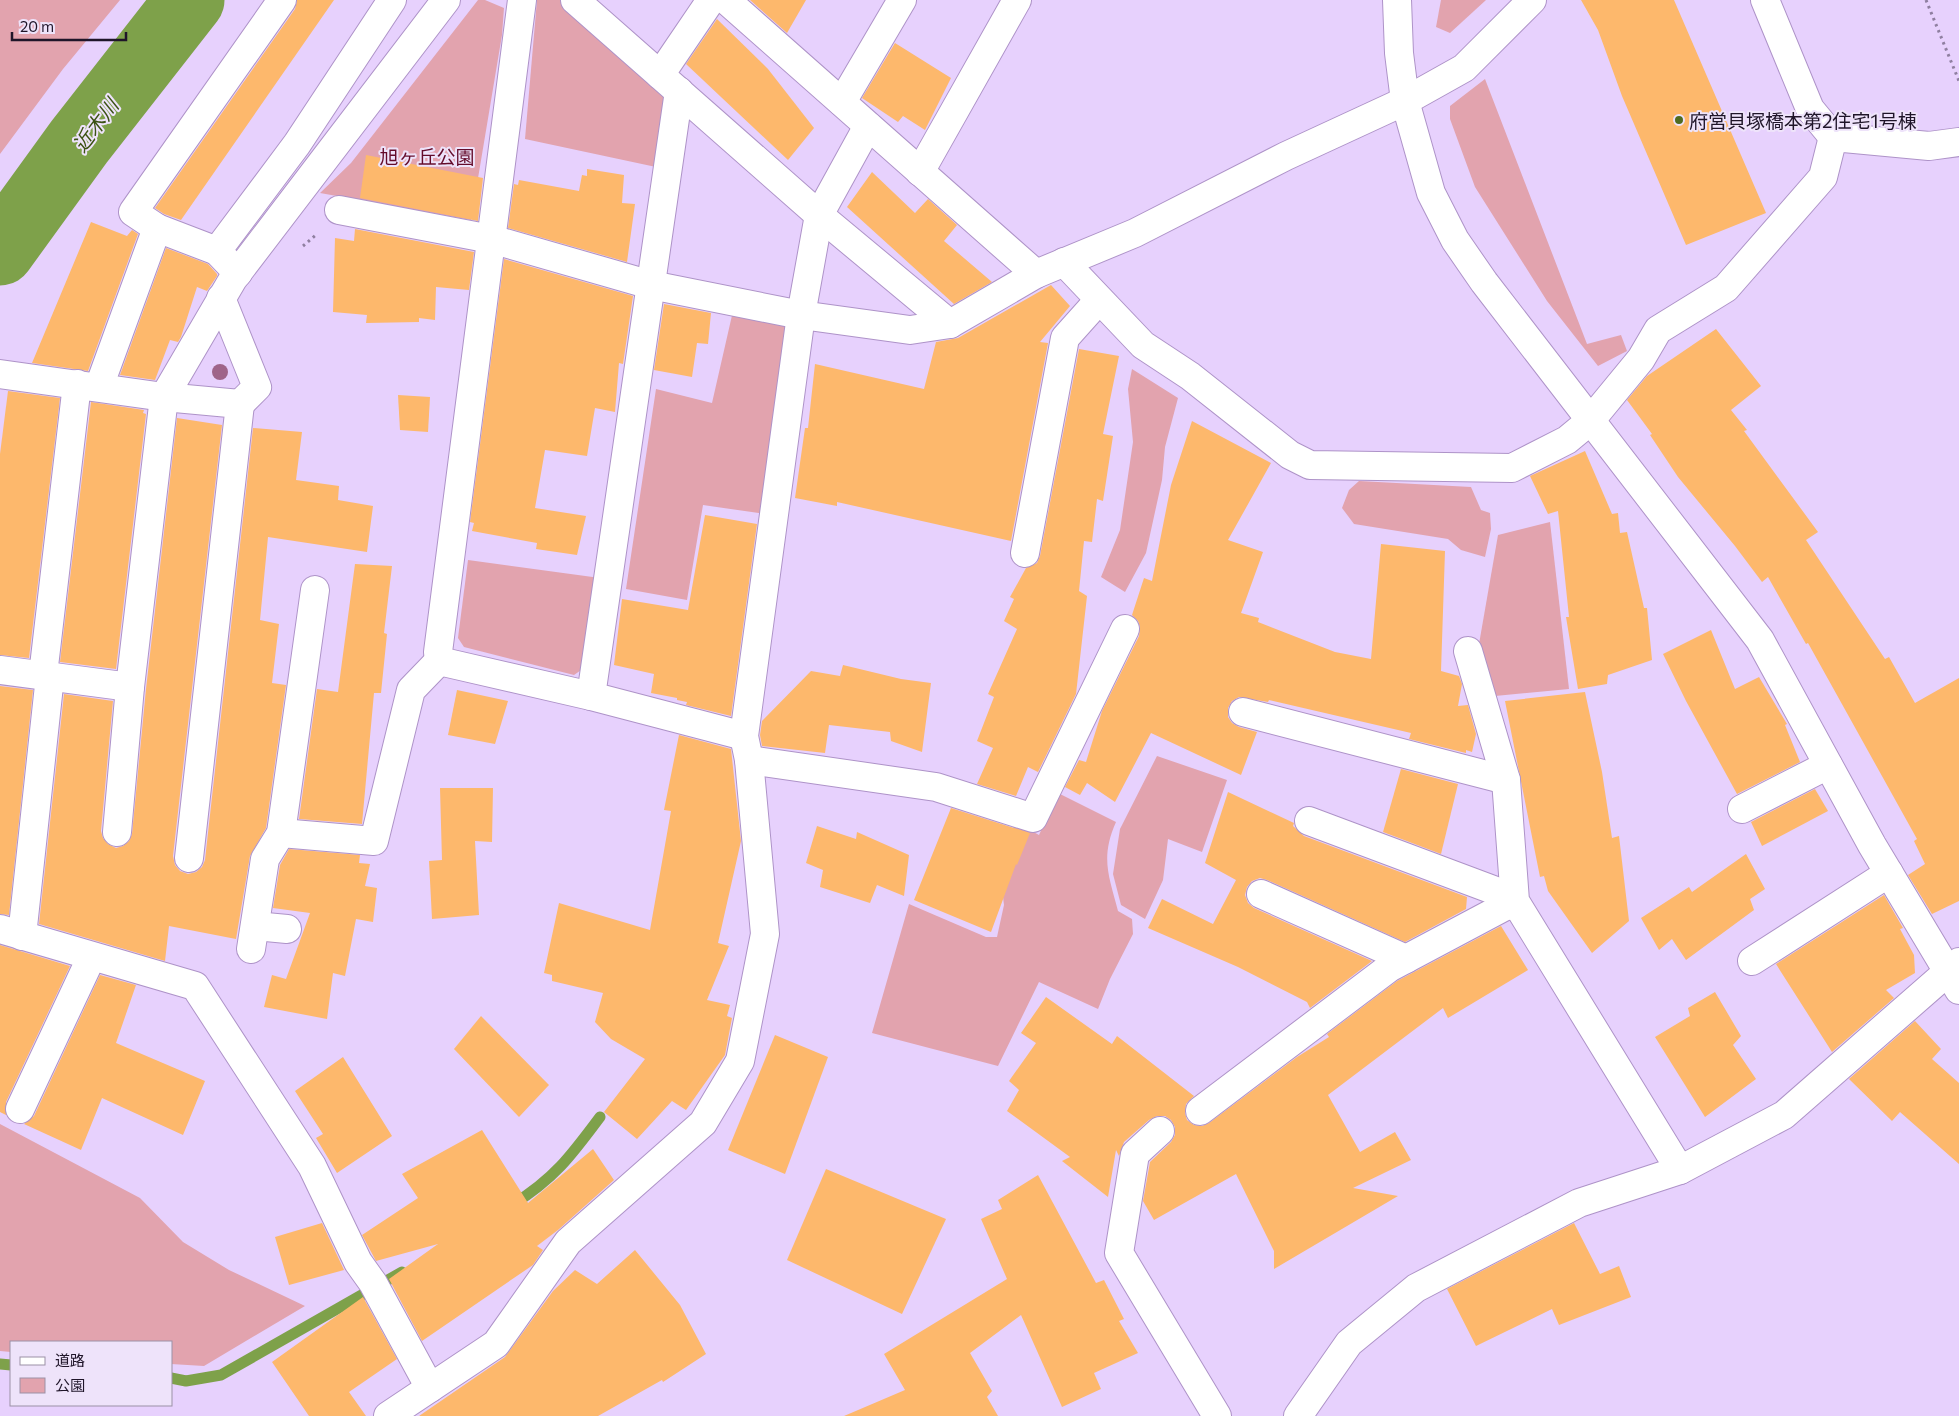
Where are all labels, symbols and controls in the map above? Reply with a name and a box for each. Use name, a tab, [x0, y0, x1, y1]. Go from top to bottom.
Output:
scale bar	[12, 10, 126, 42]
text: 20 m	[20, 17, 54, 35]
water label: 近木川	[67, 92, 124, 156]
place label: 府営貝塚橋本第2住宅1号棟	[1689, 109, 1917, 132]
marker: 府営貝塚橋本第2住宅1号棟	[1673, 114, 1685, 126]
park label: 旭ヶ丘公園	[379, 145, 475, 168]
legend	[10, 1341, 172, 1406]
text: 道路	[55, 1351, 85, 1369]
text: 公園	[55, 1376, 85, 1394]

